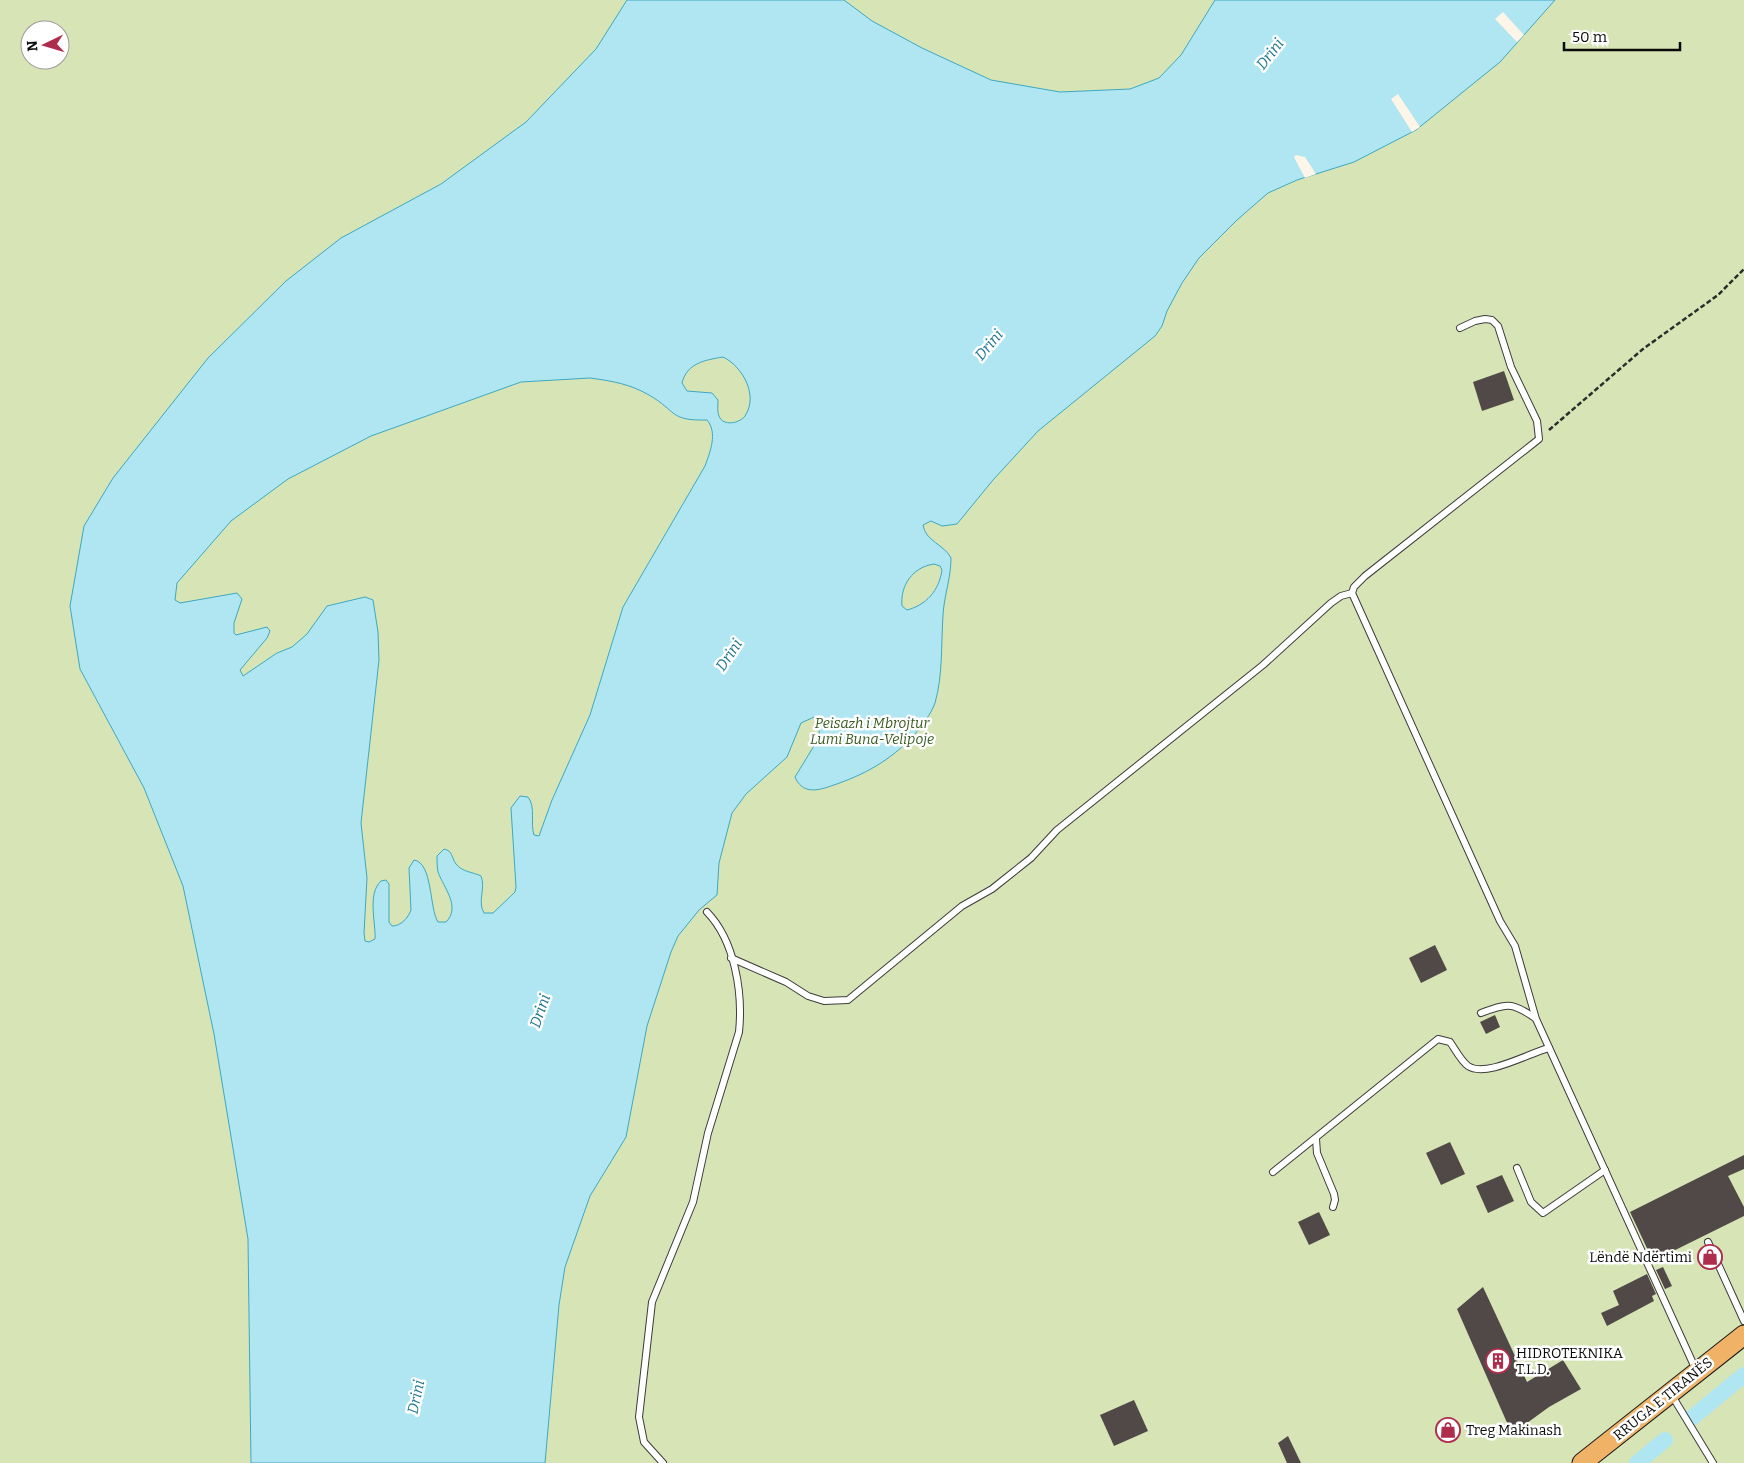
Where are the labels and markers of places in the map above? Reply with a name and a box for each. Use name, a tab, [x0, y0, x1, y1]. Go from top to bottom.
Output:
shop icon: Lëndë Ndërtimi	[1697, 1244, 1723, 1270]
place label: Lëndë Ndërtimi	[1589, 1249, 1692, 1266]
place label: HIDROTEKNIKA T.L.D.	[1516, 1345, 1623, 1378]
building icon: HIDROTEKNIKA T.L.D.	[1485, 1348, 1511, 1374]
shop icon: Treg Makinash	[1435, 1417, 1461, 1443]
place label: Treg Makinash	[1466, 1422, 1562, 1439]

